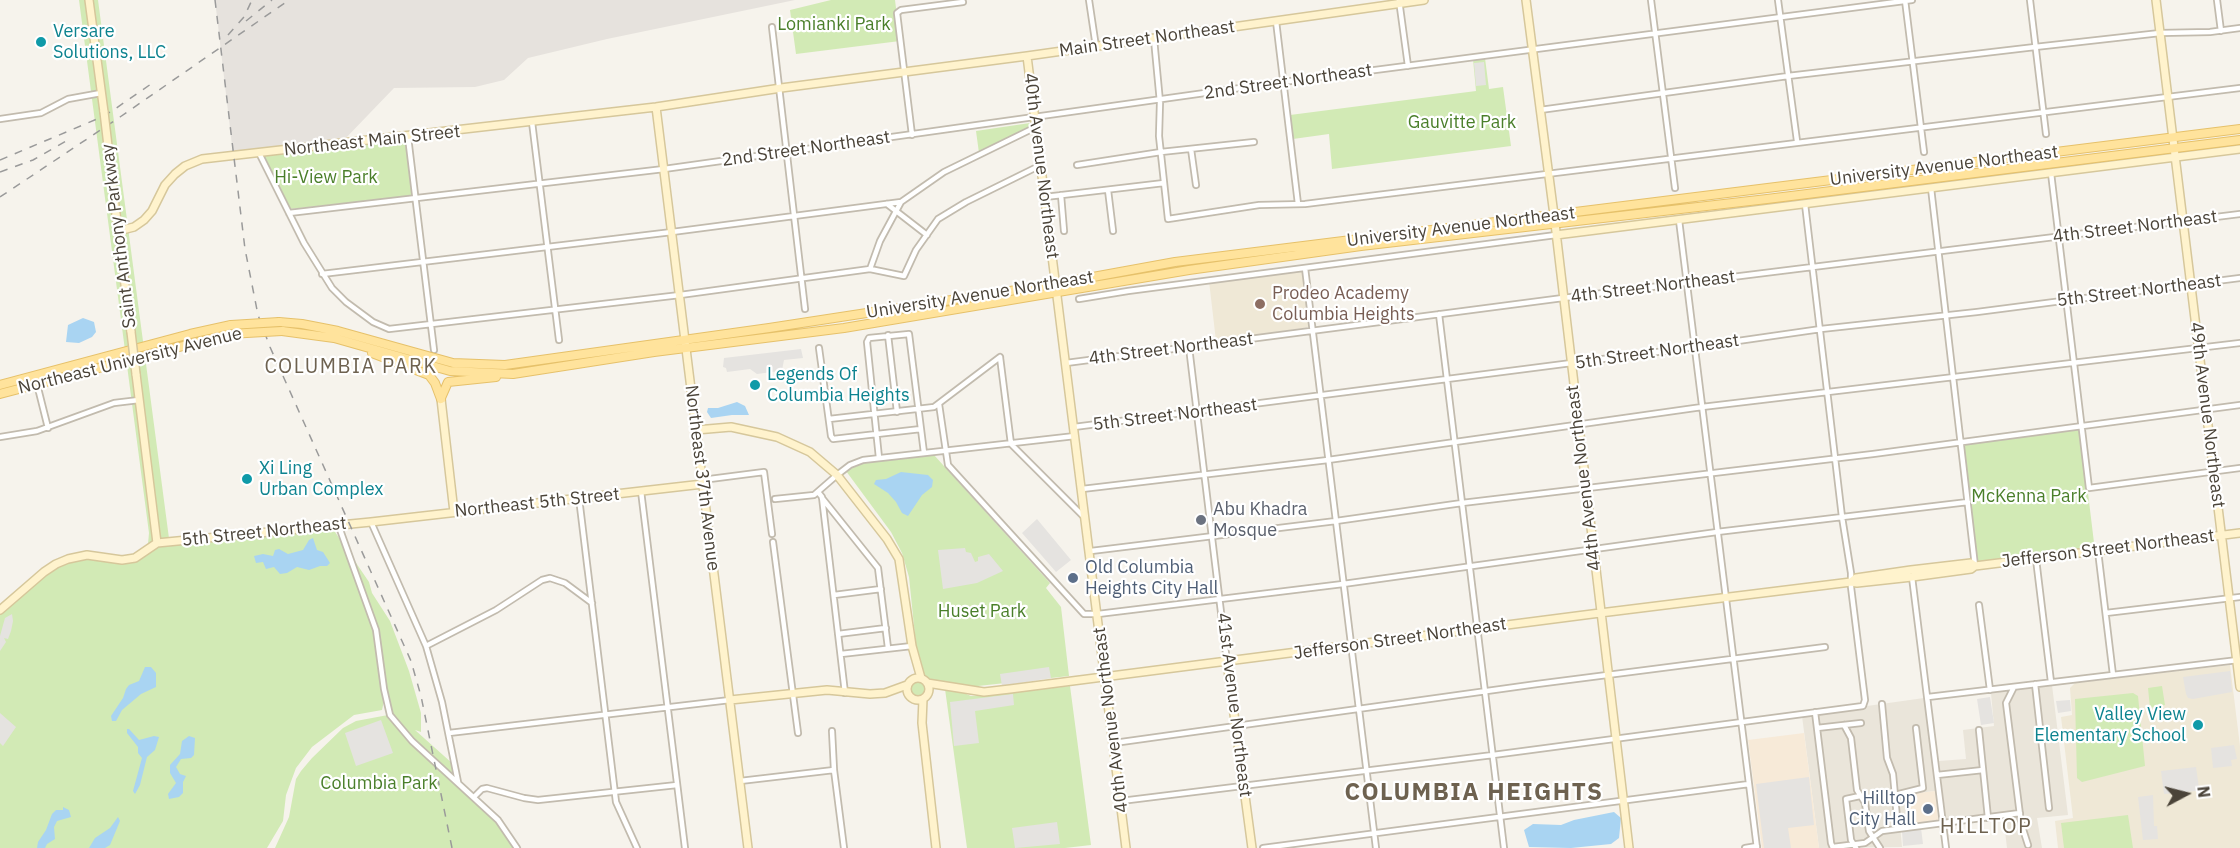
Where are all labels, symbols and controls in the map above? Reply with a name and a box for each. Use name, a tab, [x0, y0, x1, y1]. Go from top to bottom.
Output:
park label: Lomianki Park	[777, 14, 891, 36]
street label: Main Street Northeast	[1058, 16, 1236, 62]
place label: Versare Solutions, LLC	[53, 21, 166, 63]
marker: Versare Solutions, LLC	[34, 35, 48, 49]
street label: 2nd Street Northeast	[1202, 59, 1374, 105]
street label: 40th Avenue Northeast	[1019, 72, 1063, 260]
park label: Gauvitte Park	[1408, 112, 1516, 134]
street label: Northeast Main Street	[283, 121, 461, 161]
street label: 2nd Street Northeast	[720, 126, 892, 172]
street label: University Avenue Northeast	[1829, 141, 2059, 191]
street label: Saint Anthony Parkway	[97, 143, 141, 329]
park label: Hi-View Park	[274, 167, 378, 189]
street label: University Avenue Northeast	[1346, 202, 1576, 252]
street label: 4th Street Northeast	[2051, 206, 2219, 248]
street label: University Avenue Northeast	[865, 266, 1095, 324]
street label: 4th Street Northeast	[1569, 266, 1737, 308]
street label: 5th Street Northeast	[2055, 270, 2223, 312]
place label: Prodeo Academy Columbia Heights	[1272, 283, 1415, 326]
marker: Prodeo Academy Columbia Heights	[1253, 297, 1267, 311]
street label: 49th Avenue Northeast	[2185, 321, 2229, 509]
street label: Northeast University Avenue	[16, 323, 244, 399]
street label: 4th Street Northeast	[1087, 328, 1255, 370]
street label: 5th Street Northeast	[1573, 330, 1741, 374]
district label: COLUMBIA PARK	[264, 355, 438, 379]
place label: Legends Of Columbia Heights	[767, 364, 910, 406]
marker: Legends Of Columbia Heights	[748, 378, 762, 392]
street label: Northeast 37th Avenue	[680, 384, 724, 572]
street label: 44th Avenue Northeast	[1562, 384, 1606, 572]
street label: 5th Street Northeast	[1091, 394, 1259, 436]
place label: Xi Ling Urban Complex	[259, 458, 383, 500]
marker: Xi Ling Urban Complex	[240, 472, 254, 486]
street label: Northeast 5th Street	[453, 484, 621, 522]
park label: McKenna Park	[1971, 486, 2087, 508]
place label: Abu Khadra Mosque	[1213, 499, 1307, 542]
street label: 5th Street Northeast	[180, 513, 348, 551]
marker: Abu Khadra Mosque	[1194, 513, 1208, 527]
street label: Jefferson Street Northeast	[2000, 525, 2216, 573]
place label: Old Columbia Heights City Hall	[1085, 557, 1218, 600]
marker: Old Columbia Heights City Hall	[1066, 571, 1080, 585]
park label: Huset Park	[938, 601, 1026, 623]
street label: 41st Avenue Northeast	[1212, 612, 1256, 798]
street label: Jefferson Street Northeast	[1292, 613, 1508, 665]
street label: 40th Avenue Northeast	[1089, 626, 1133, 814]
place label: Valley View Elementary School	[2034, 704, 2186, 746]
marker: Valley View Elementary School	[2191, 718, 2205, 732]
north arrow	[2156, 764, 2216, 824]
park label: Columbia Park	[320, 773, 438, 795]
district label: COLUMBIA HEIGHTS	[1345, 779, 1603, 807]
text: N	[2193, 785, 2214, 799]
place label: Hilltop City Hall	[1849, 788, 1916, 830]
marker: Hilltop City Hall	[1921, 802, 1935, 816]
district label: HILLTOP	[1940, 814, 2032, 840]

